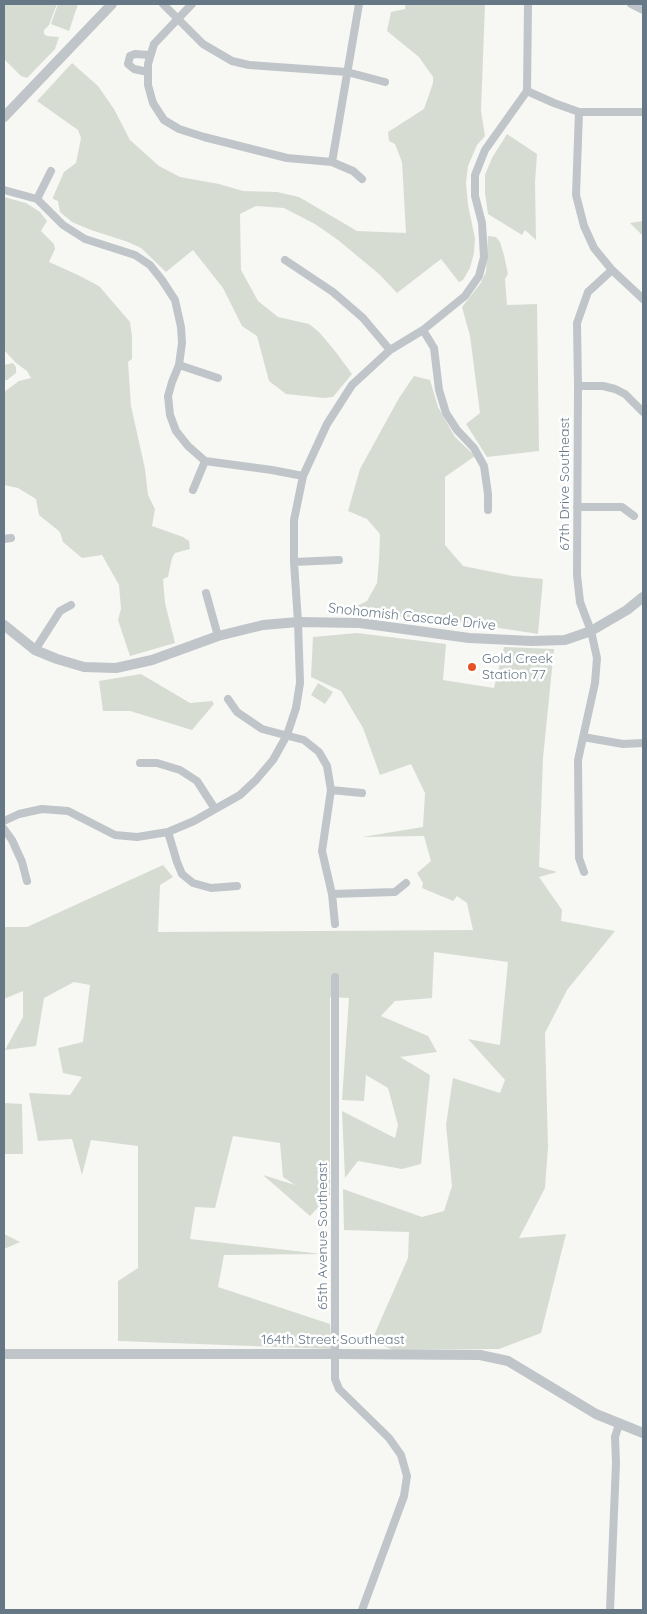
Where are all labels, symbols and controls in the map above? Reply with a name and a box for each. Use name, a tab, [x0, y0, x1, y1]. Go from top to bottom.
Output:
street label: 67th Drive Southeast	[557, 417, 573, 551]
street label: Snohomish Cascade Drive	[327, 600, 497, 634]
place label: Gold Creek Station 77	[482, 651, 553, 684]
marker: Gold Creek Station 77	[466, 661, 478, 673]
street label: 65th Avenue Southeast	[315, 1162, 331, 1310]
street label: 164th Street Southeast	[261, 1332, 405, 1348]

